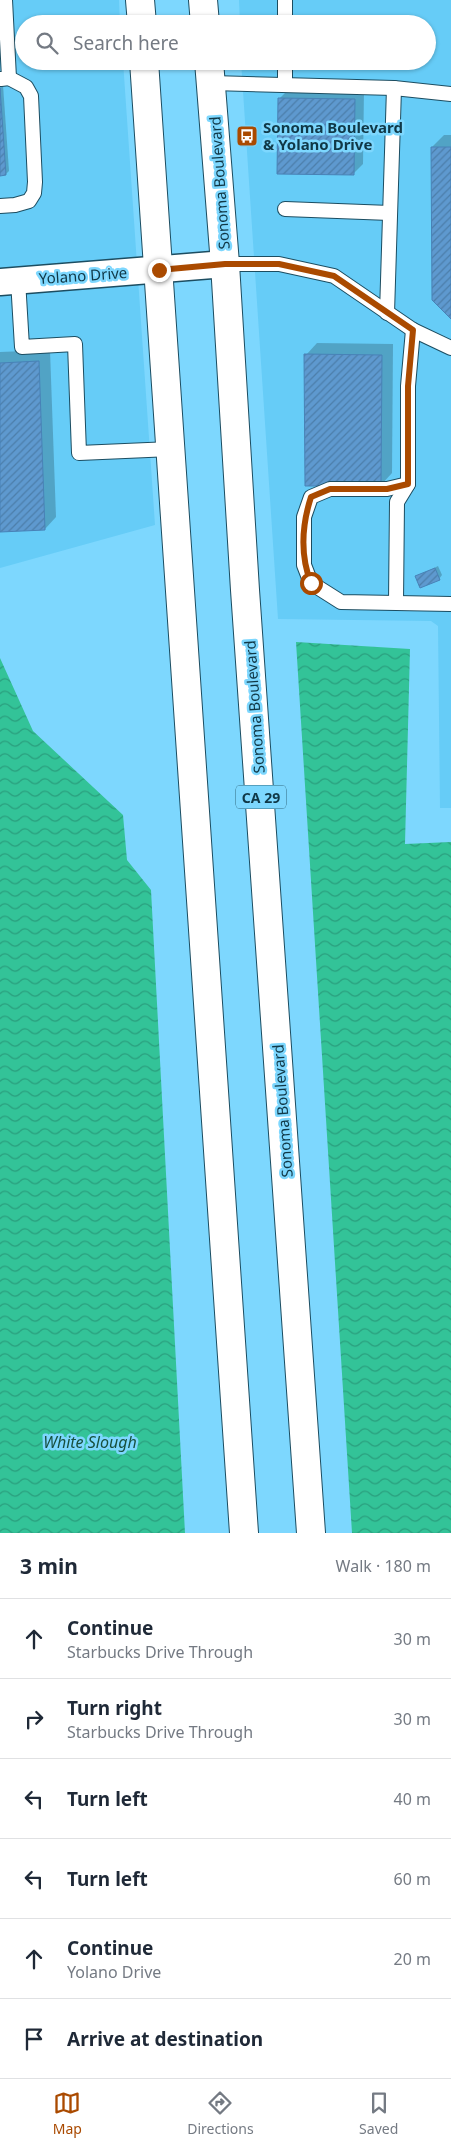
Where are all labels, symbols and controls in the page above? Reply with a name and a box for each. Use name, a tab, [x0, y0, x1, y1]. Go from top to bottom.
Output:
search box	[15, 15, 436, 70]
icon: search	[33, 29, 61, 57]
text: Search here	[73, 30, 179, 56]
street label: Sonoma Boulevard	[204, 116, 234, 250]
place label: Sonoma Boulevard & Yolano Drive	[263, 117, 403, 154]
bus stop icon: Sonoma Boulevard & Yolano Drive	[235, 124, 259, 148]
route end	[148, 259, 171, 282]
street label: Yolano Drive	[38, 262, 128, 288]
route start	[300, 572, 323, 595]
street label: Sonoma Boulevard	[239, 640, 269, 774]
road number: CA 29	[236, 786, 286, 809]
street label: Sonoma Boulevard	[267, 1044, 297, 1178]
water label: White Slough	[43, 1431, 137, 1453]
text: 3 min	[20, 1552, 78, 1580]
text: Walk · 180 m	[336, 1555, 431, 1577]
text: Continue	[67, 1615, 153, 1641]
icon: ahead	[20, 1625, 48, 1653]
text: 30 m	[394, 1628, 431, 1650]
text: Starbucks Drive Through	[67, 1641, 253, 1663]
text: Turn right	[67, 1695, 162, 1721]
icon: right	[20, 1705, 48, 1733]
text: 30 m	[394, 1708, 431, 1730]
text: Starbucks Drive Through	[67, 1721, 253, 1743]
icon: left	[20, 1785, 48, 1813]
text: Turn left	[67, 1786, 148, 1812]
text: 40 m	[394, 1788, 431, 1810]
icon: left	[20, 1865, 48, 1893]
text: Turn left	[67, 1866, 148, 1892]
text: 60 m	[394, 1868, 431, 1890]
text: Continue	[67, 1935, 153, 1961]
icon: ahead	[20, 1945, 48, 1973]
text: 20 m	[394, 1948, 431, 1970]
text: Yolano Drive	[67, 1961, 161, 1983]
icon: arrive	[20, 2025, 48, 2053]
text: Arrive at destination	[67, 2026, 263, 2052]
tab: Map	[53, 2089, 82, 2138]
tab: Directions	[187, 2089, 254, 2138]
tab: Saved	[359, 2089, 398, 2138]

